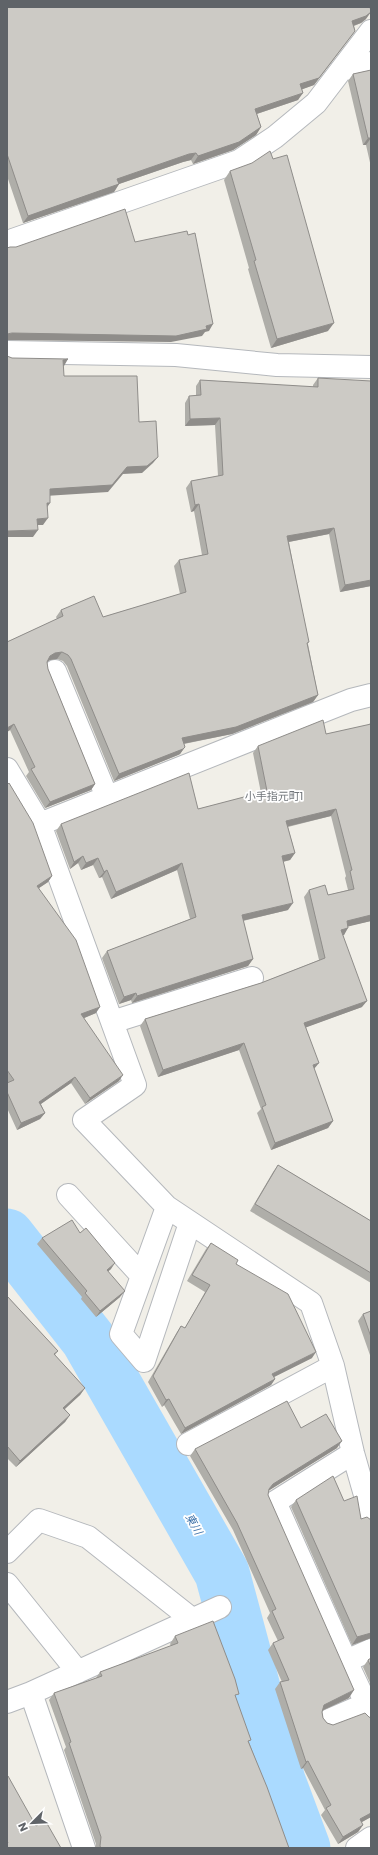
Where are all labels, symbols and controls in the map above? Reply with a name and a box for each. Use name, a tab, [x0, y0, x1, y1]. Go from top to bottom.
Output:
district label: 小手指元町1	[245, 788, 303, 804]
water label: 東川	[182, 1510, 207, 1538]
north arrow	[12, 1803, 52, 1843]
text: N	[14, 1820, 32, 1834]

